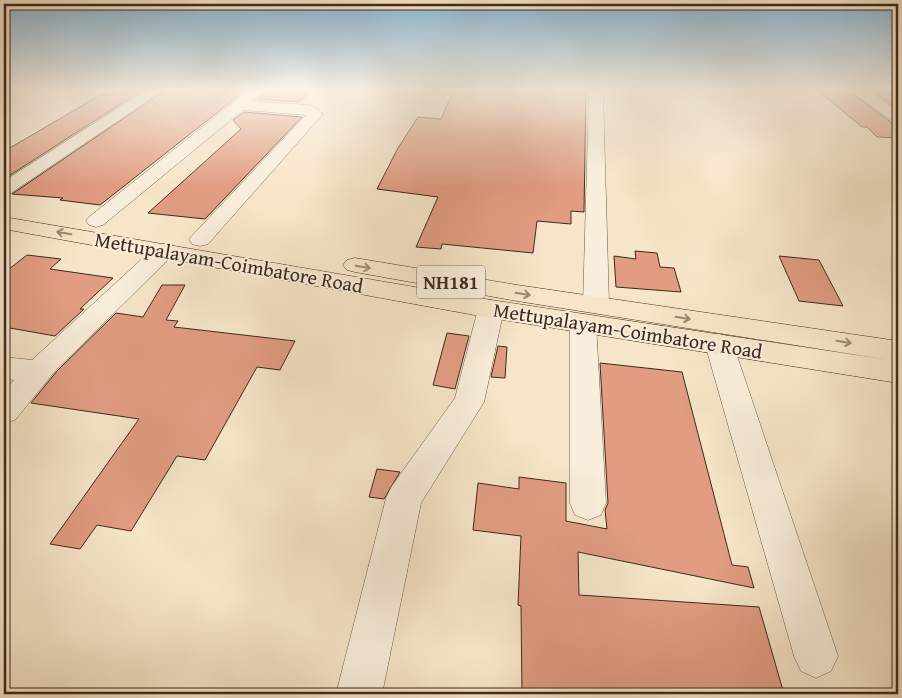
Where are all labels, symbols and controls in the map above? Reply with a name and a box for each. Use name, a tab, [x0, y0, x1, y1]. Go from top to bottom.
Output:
street label: Mettupalayam-Coimbatore Road	[93, 224, 366, 300]
one-way arrow	[57, 228, 73, 238]
one-way arrow	[354, 262, 370, 272]
road number: NH181	[417, 266, 485, 298]
one-way arrow	[514, 289, 530, 299]
street label: Mettupalayam-Coimbatore Road	[491, 294, 765, 366]
one-way arrow	[675, 313, 691, 323]
one-way arrow	[836, 338, 852, 348]

